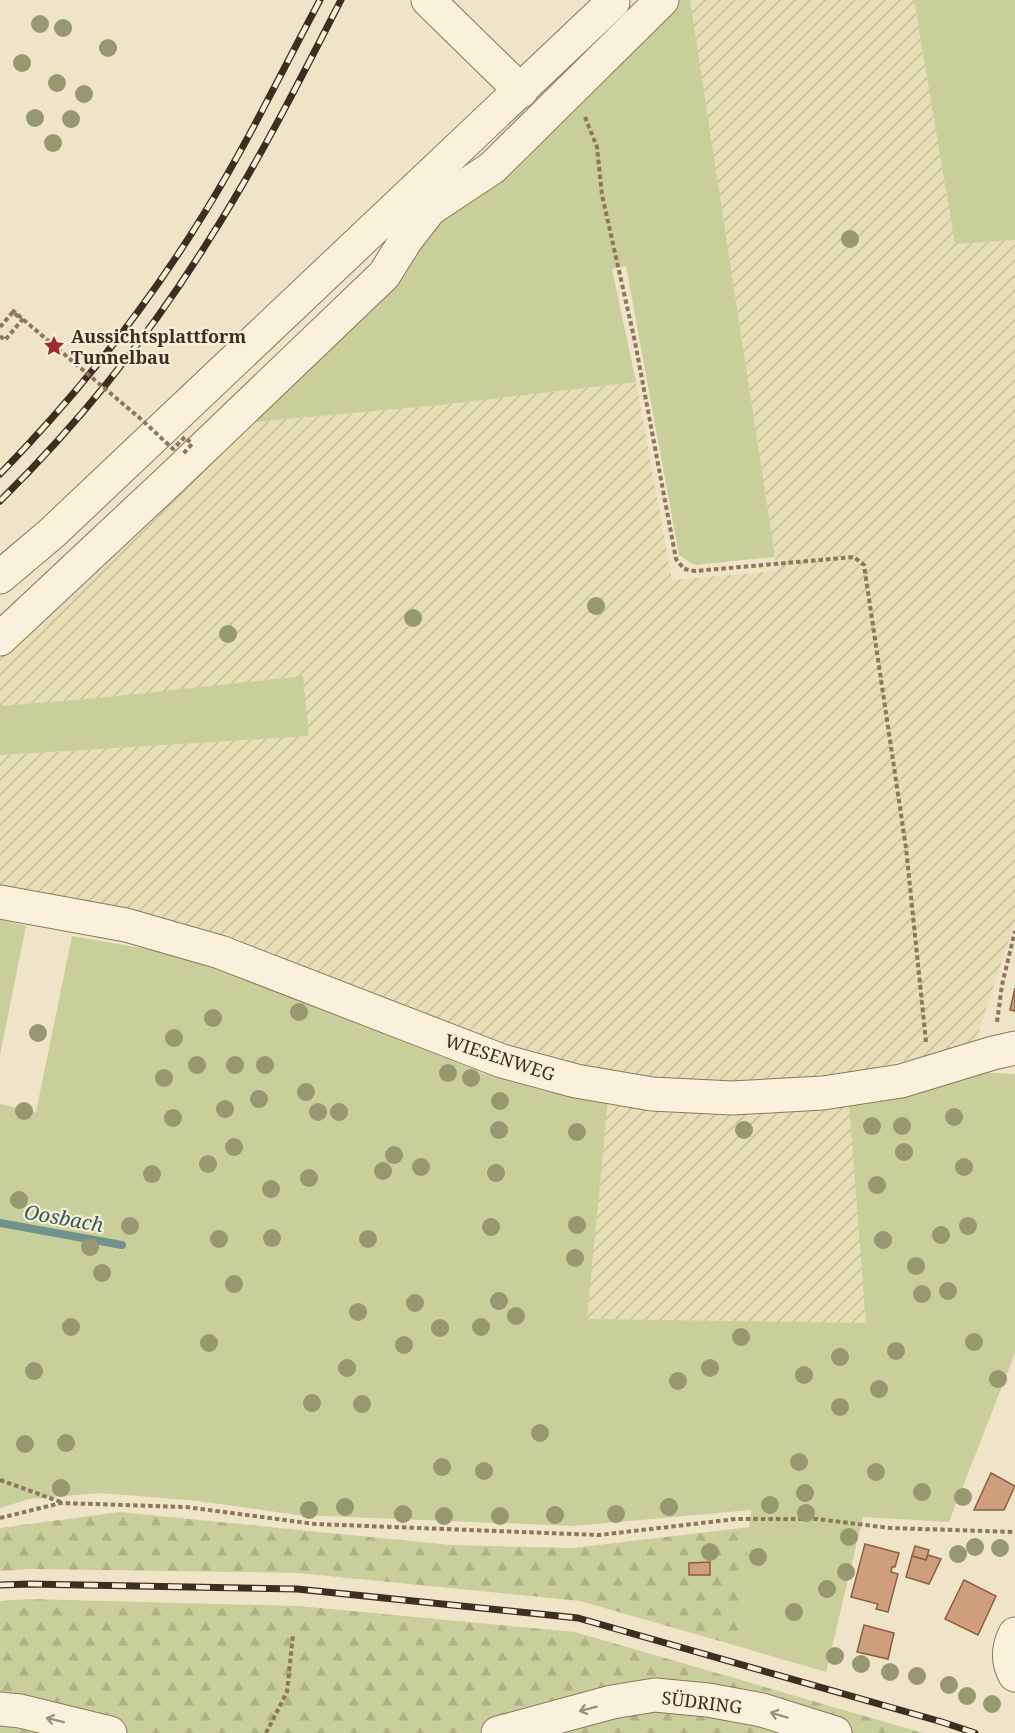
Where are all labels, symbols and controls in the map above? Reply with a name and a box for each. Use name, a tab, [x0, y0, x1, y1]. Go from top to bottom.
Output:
place label: Aussichtsplattform Tunnelbau	[71, 324, 246, 369]
place icon: Aussichtsplattform Tunnelbau	[42, 334, 66, 358]
street label: WIESENWEG	[442, 1028, 558, 1086]
water label: Oosbach	[22, 1198, 106, 1238]
street label: SÜDRING	[660, 1685, 744, 1719]
one-way arrow	[578, 1703, 597, 1715]
one-way arrow	[770, 1709, 789, 1720]
one-way arrow	[46, 1713, 65, 1725]

